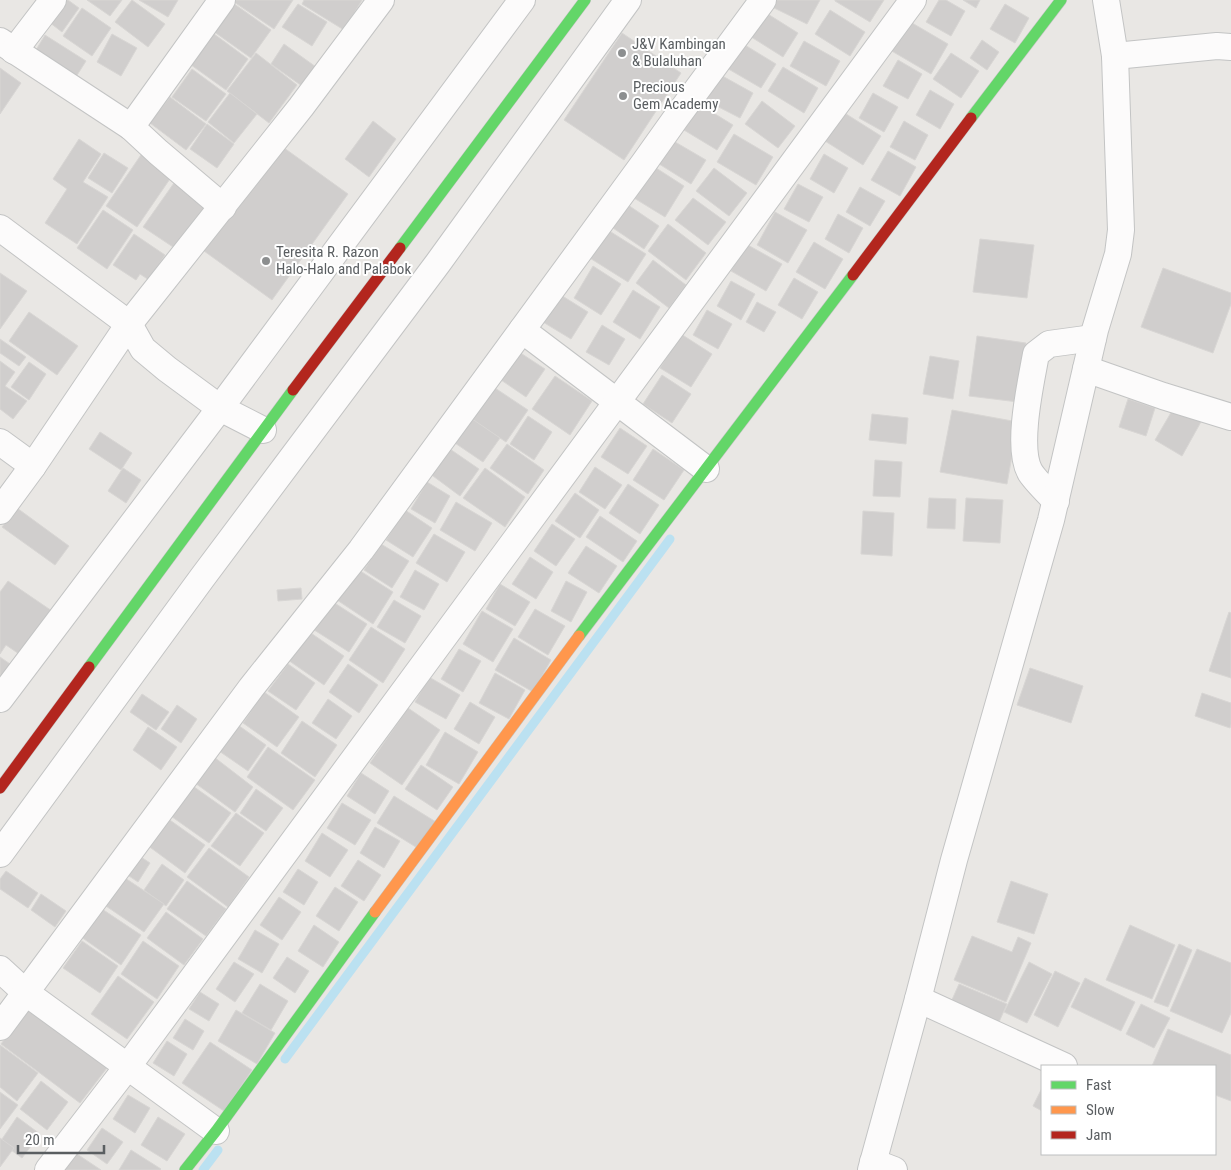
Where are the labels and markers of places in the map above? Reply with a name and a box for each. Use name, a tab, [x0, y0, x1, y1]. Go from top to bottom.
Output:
place label: J&V Kambingan & Bulaluhan	[632, 35, 726, 70]
marker: J&V Kambingan & Bulaluhan	[616, 47, 628, 59]
place label: Precious Gem Academy	[633, 78, 718, 113]
marker: Precious Gem Academy	[617, 90, 629, 102]
place label: Teresita R. Razon Halo-Halo and Palabok	[276, 243, 411, 278]
marker: Teresita R. Razon Halo-Halo and Palabok	[260, 255, 272, 267]

